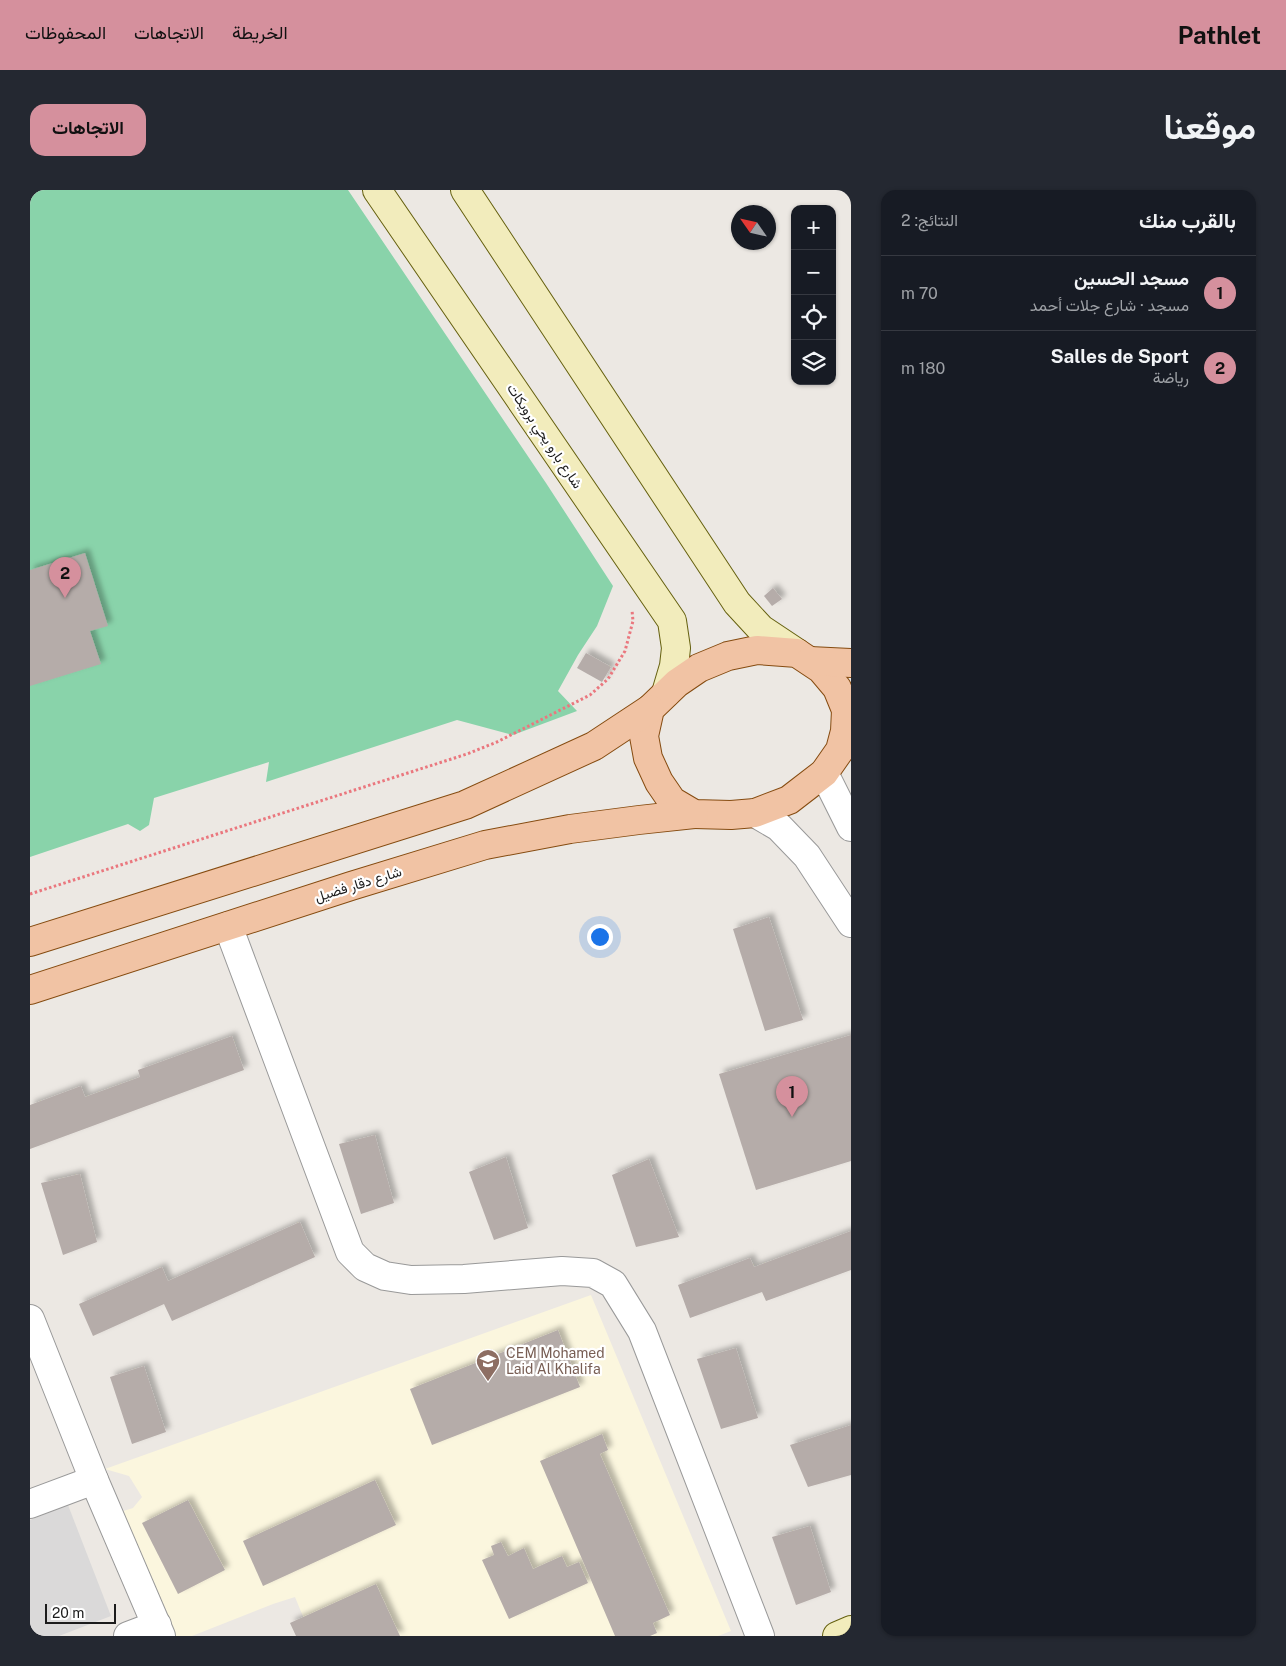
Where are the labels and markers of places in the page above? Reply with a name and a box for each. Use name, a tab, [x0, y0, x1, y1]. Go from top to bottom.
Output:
pin: 2	[49, 557, 81, 598]
pin: 1	[776, 1076, 808, 1117]
place label: CEM Mohamed Laid Al Khalifa	[506, 1345, 605, 1377]
school or university icon: CEM Mohamed Laid Al Khalifa	[475, 1348, 501, 1382]

